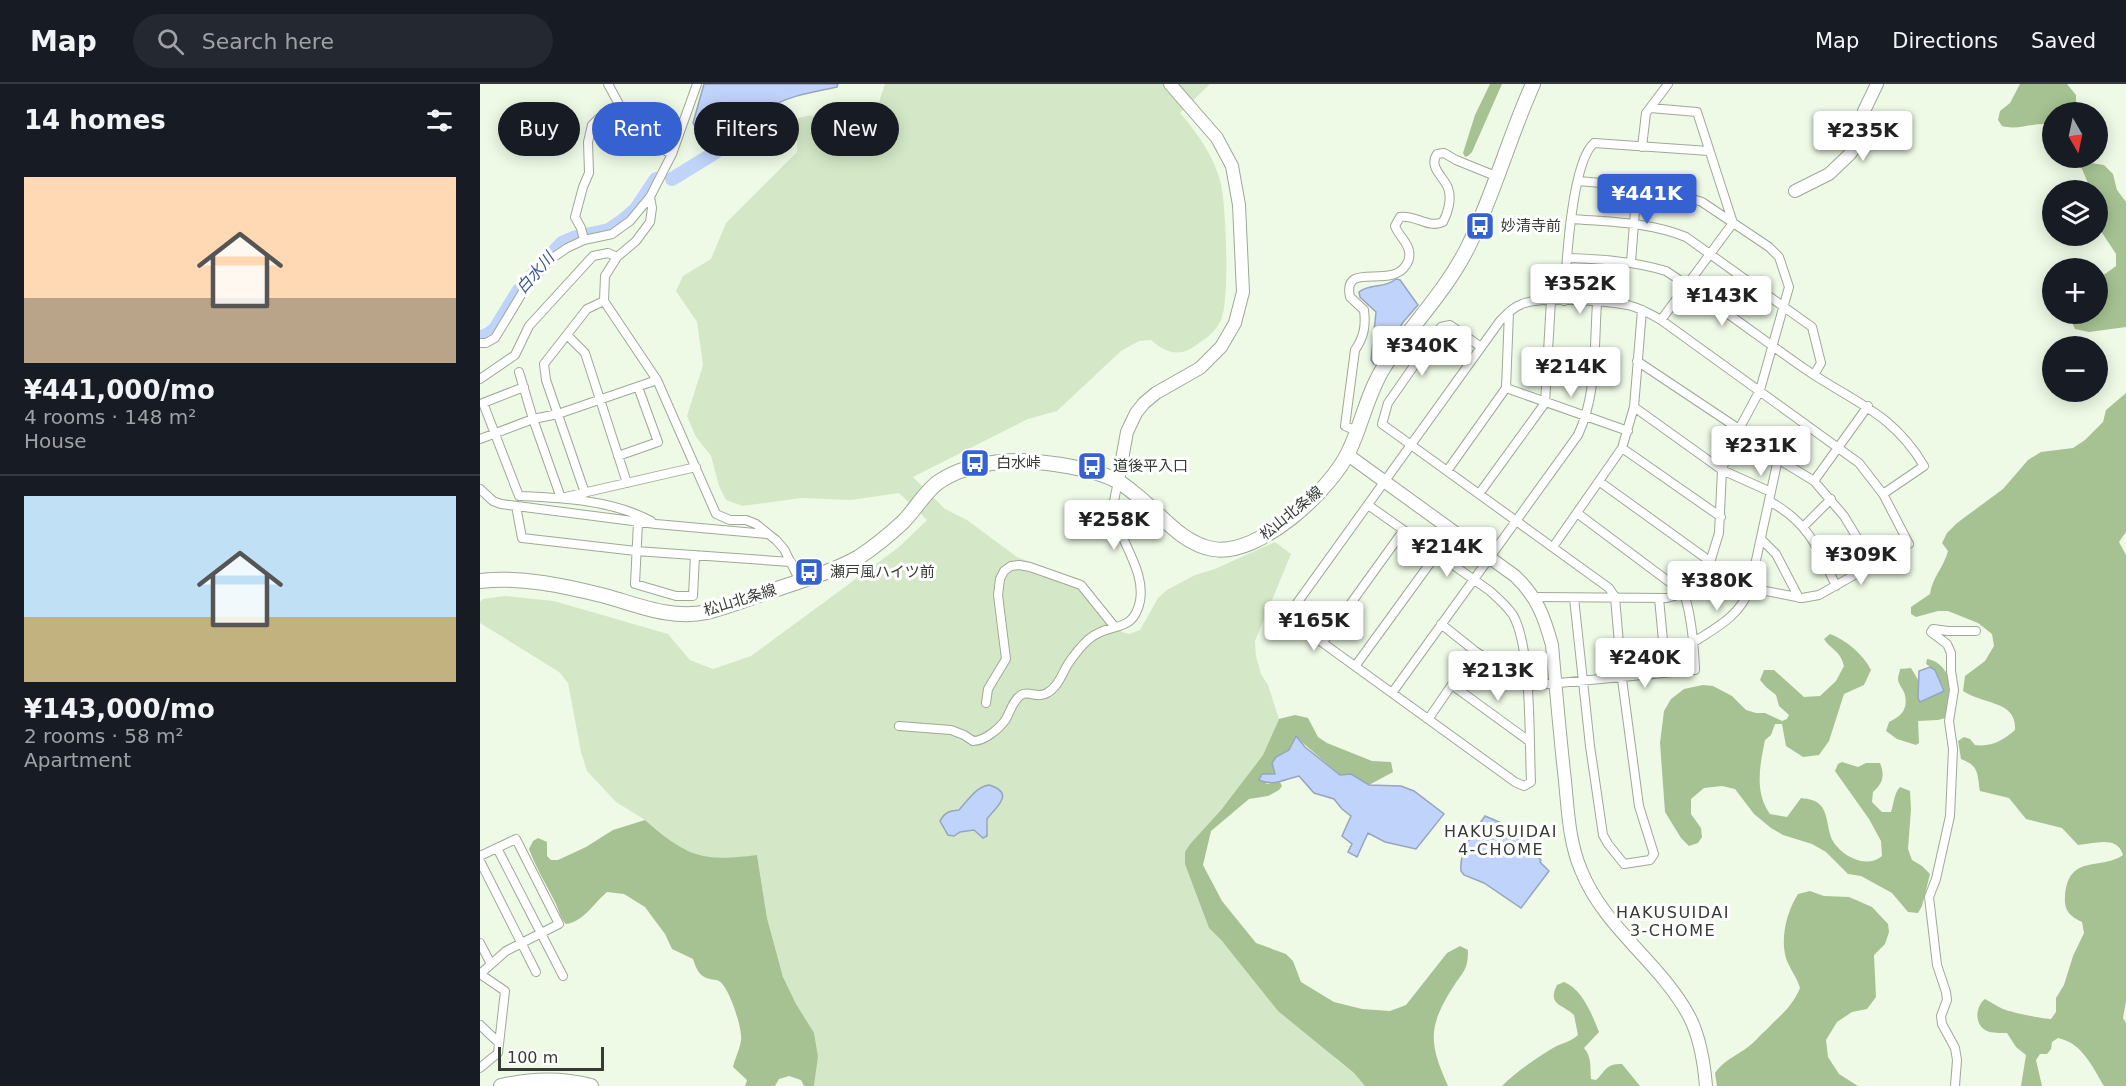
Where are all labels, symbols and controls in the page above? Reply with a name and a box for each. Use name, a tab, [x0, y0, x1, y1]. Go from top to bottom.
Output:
search box	[133, 14, 553, 68]
text: Map	[30, 25, 97, 58]
icon: search	[154, 25, 187, 58]
text: Search here	[202, 29, 334, 54]
text: Map	[1815, 29, 1859, 53]
text: Directions	[1892, 29, 1998, 53]
text: Saved	[2031, 29, 2096, 53]
chip: Buy	[498, 102, 580, 156]
chip: Rent	[592, 102, 682, 156]
chip: Filters	[694, 102, 799, 156]
chip: New	[811, 102, 899, 156]
north arrow	[2042, 102, 2108, 168]
map controls	[2042, 102, 2108, 402]
icon: filters	[423, 104, 456, 137]
text: 14 homes	[24, 105, 166, 135]
pin: ¥235K	[1821, 111, 1905, 162]
text: ¥235K	[1827, 118, 1899, 142]
pin: ¥441K	[1605, 174, 1689, 225]
button: layers	[2042, 180, 2108, 246]
text: ¥441K	[1611, 181, 1683, 205]
bus stop icon: 妙清寺前	[1464, 210, 1496, 242]
icon: home	[186, 216, 294, 324]
place label: 妙清寺前	[1501, 217, 1561, 235]
water label: 白水川	[512, 247, 559, 297]
button: +	[2042, 258, 2108, 324]
pin: ¥352K	[1538, 264, 1622, 315]
text: ¥352K	[1544, 271, 1616, 295]
pin: ¥143K	[1680, 276, 1764, 327]
text: ¥143K	[1686, 283, 1758, 307]
pin: ¥340K	[1380, 326, 1464, 377]
text: ¥340K	[1386, 333, 1458, 357]
button: −	[2042, 336, 2108, 402]
pin: ¥214K	[1529, 347, 1613, 398]
text: ¥214K	[1535, 354, 1607, 378]
text: ¥441,000/mo	[24, 375, 215, 405]
text: 4 rooms · 148 m²	[24, 405, 196, 429]
pin: ¥231K	[1719, 426, 1803, 477]
text: House	[24, 429, 87, 453]
text: ¥231K	[1725, 433, 1797, 457]
bus stop icon: 白水峠	[959, 447, 991, 479]
bus stop icon: 道後平入口	[1076, 450, 1108, 482]
place label: 白水峠	[996, 454, 1041, 472]
place label: 道後平入口	[1113, 457, 1188, 475]
street label: 松山北条線	[1256, 482, 1326, 544]
pin: ¥258K	[1072, 500, 1156, 551]
text: ¥258K	[1078, 507, 1150, 531]
pin: ¥214K	[1405, 527, 1489, 578]
text: ¥214K	[1411, 534, 1483, 558]
icon: home	[186, 535, 294, 643]
pin: ¥309K	[1819, 535, 1903, 586]
text: ¥309K	[1825, 542, 1897, 566]
bus stop icon: 瀬戸風ハイツ前	[793, 556, 825, 588]
pin: ¥380K	[1675, 561, 1759, 612]
place label: 瀬戸風ハイツ前	[830, 563, 935, 581]
text: ¥380K	[1681, 568, 1753, 592]
street label: 松山北条線	[701, 580, 779, 620]
pin: ¥165K	[1272, 601, 1356, 652]
text: ¥165K	[1278, 608, 1350, 632]
pin: ¥240K	[1603, 638, 1687, 689]
text: ¥240K	[1609, 645, 1681, 669]
pin: ¥213K	[1456, 651, 1540, 702]
text: ¥213K	[1462, 658, 1534, 682]
text: ¥143,000/mo	[24, 694, 215, 724]
text: 2 rooms · 58 m²	[24, 724, 184, 748]
text: Apartment	[24, 748, 131, 772]
district label: HAKUSUIDAI 4-CHOME	[1444, 822, 1558, 859]
district label: HAKUSUIDAI 3-CHOME	[1616, 903, 1730, 940]
scale bar	[498, 1044, 604, 1072]
text: 100 m	[507, 1048, 558, 1067]

